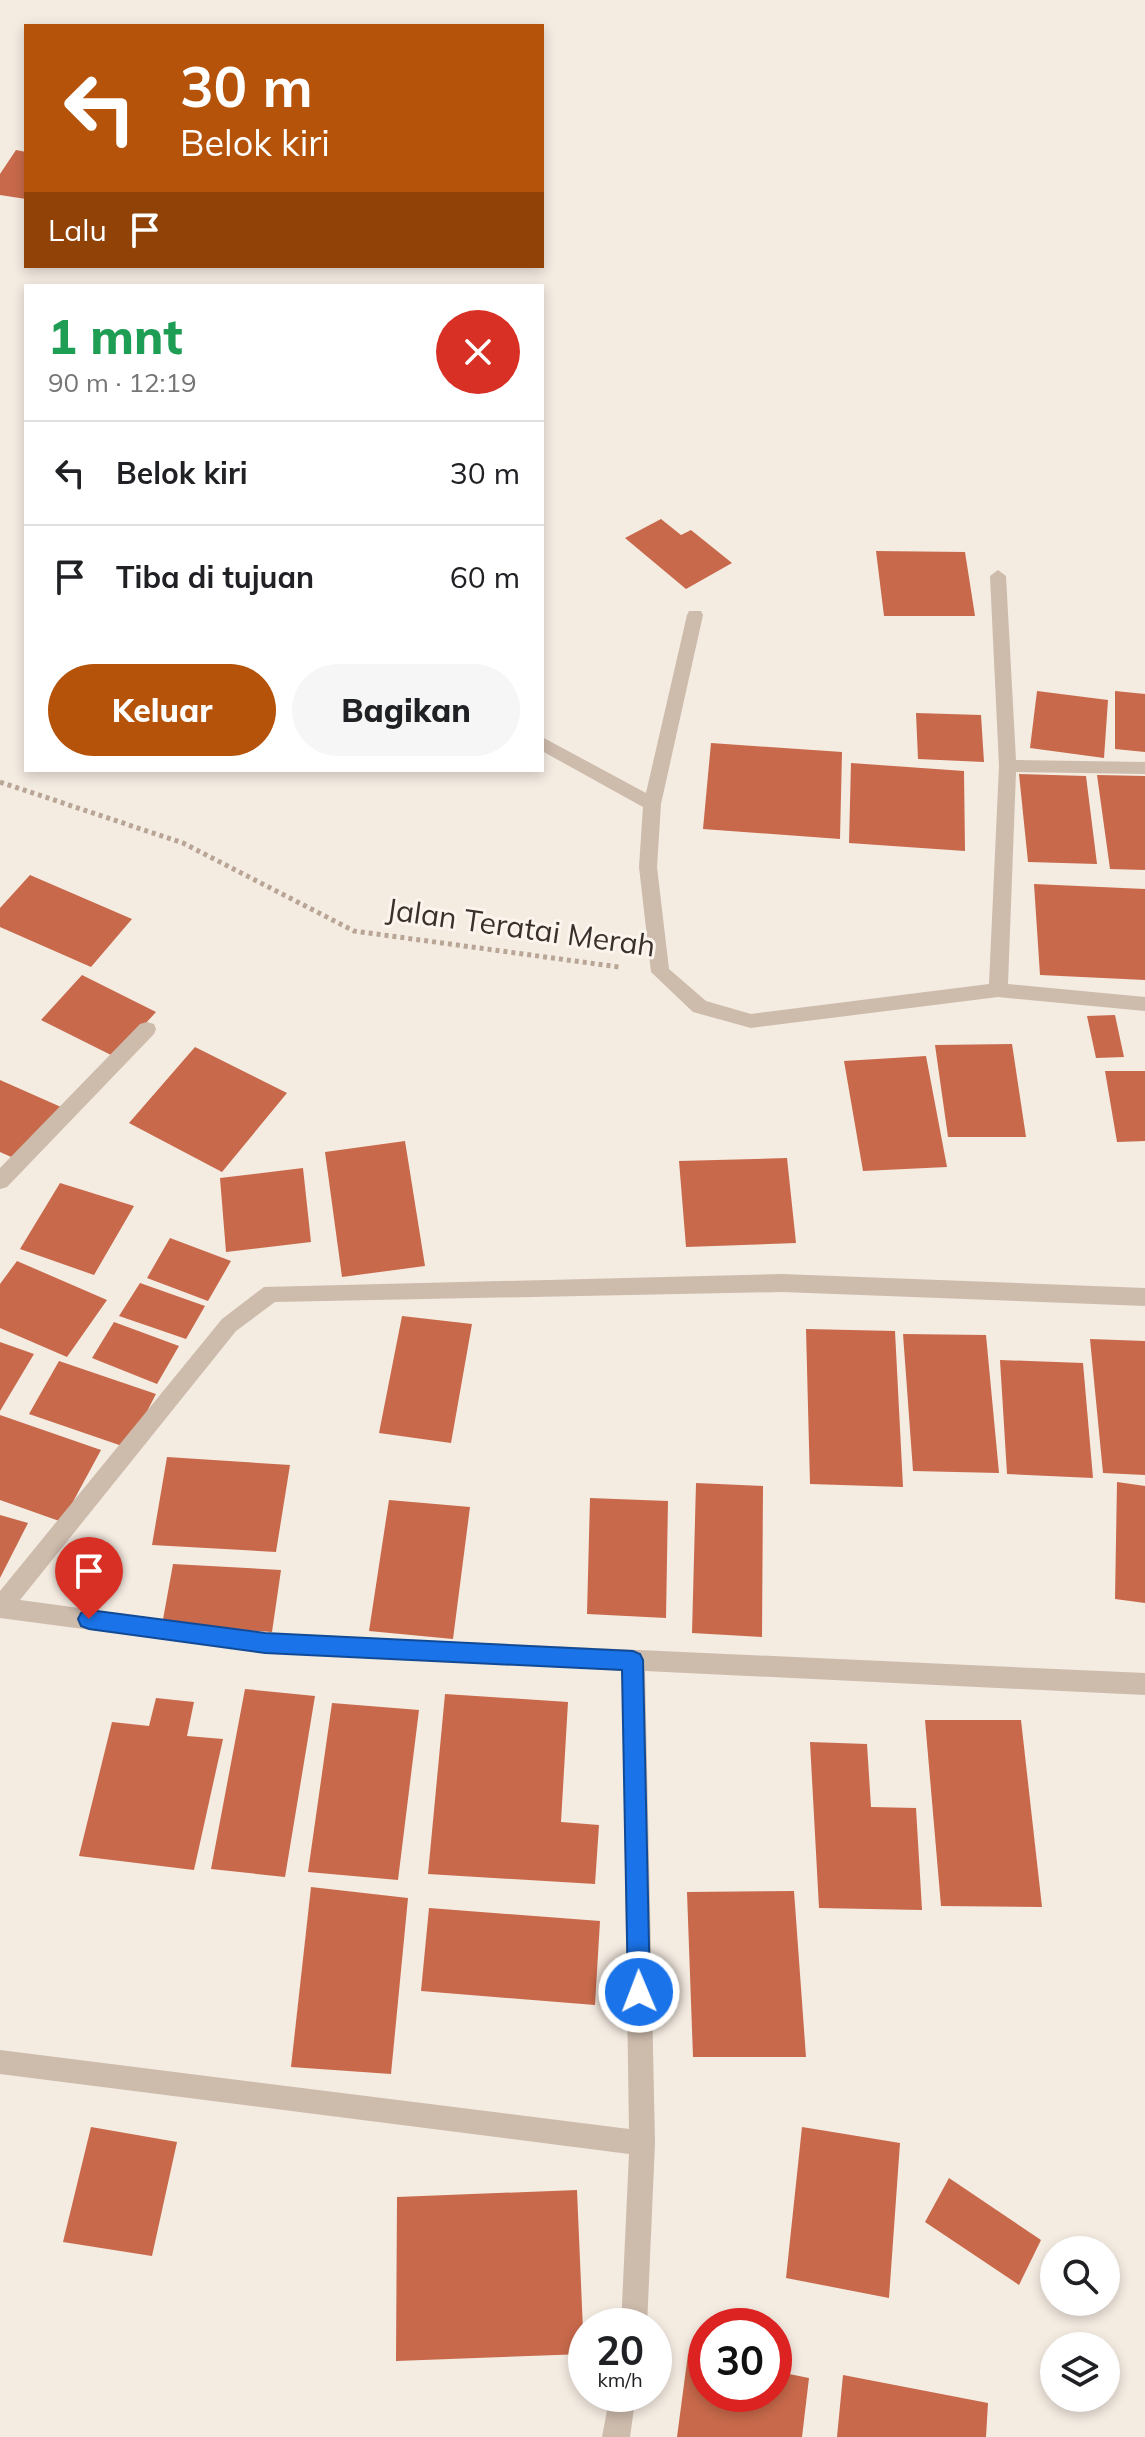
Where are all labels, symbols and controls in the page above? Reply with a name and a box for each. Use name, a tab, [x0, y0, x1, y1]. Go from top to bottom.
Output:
text: 30 m	[180, 51, 313, 121]
icon: left	[48, 56, 152, 160]
text: Belok kiri	[180, 120, 330, 165]
icon: arrive	[123, 208, 167, 252]
text: Lalu	[48, 211, 107, 249]
text: 1 mnt	[48, 306, 183, 366]
button: close	[436, 310, 520, 394]
text: 90 m · 12:19	[48, 366, 197, 399]
icon: left	[48, 451, 92, 495]
text: Belok kiri	[116, 454, 248, 492]
text: 30 m	[450, 454, 520, 492]
icon: arrive	[48, 555, 92, 599]
text: Tiba di tujuan	[116, 558, 314, 596]
text: 60 m	[450, 558, 520, 596]
button: Keluar	[48, 664, 276, 756]
button: Bagikan	[292, 664, 520, 756]
street label: Jalan Teratai Merah	[384, 889, 658, 965]
pin	[55, 1537, 123, 1619]
icon: arrive	[67, 1549, 111, 1593]
position arrow	[597, 1950, 681, 2034]
map controls	[1040, 2236, 1120, 2412]
button: search	[1040, 2236, 1120, 2316]
speed limit sign: 30	[688, 2308, 792, 2412]
text: 20	[596, 2325, 644, 2375]
button: layers	[1040, 2332, 1120, 2412]
text: km/h	[597, 2367, 643, 2392]

